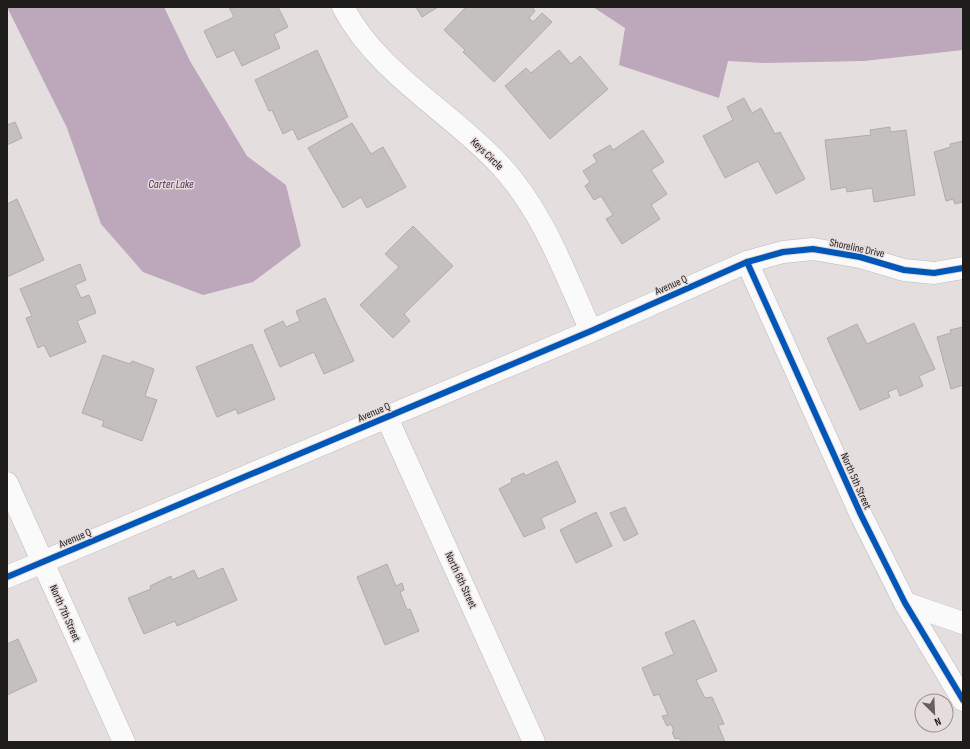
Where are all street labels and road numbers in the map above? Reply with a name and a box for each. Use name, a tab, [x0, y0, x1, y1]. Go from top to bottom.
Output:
street label: Keys Circle	[468, 135, 506, 173]
street label: Shoreline Drive	[828, 236, 886, 260]
street label: Avenue Q	[652, 272, 689, 298]
street label: Avenue Q	[355, 399, 392, 425]
street label: North 5th Street	[838, 451, 875, 512]
street label: Avenue Q	[56, 525, 93, 551]
street label: North 6th Street	[442, 550, 480, 611]
street label: North 7th Street	[47, 583, 84, 644]

